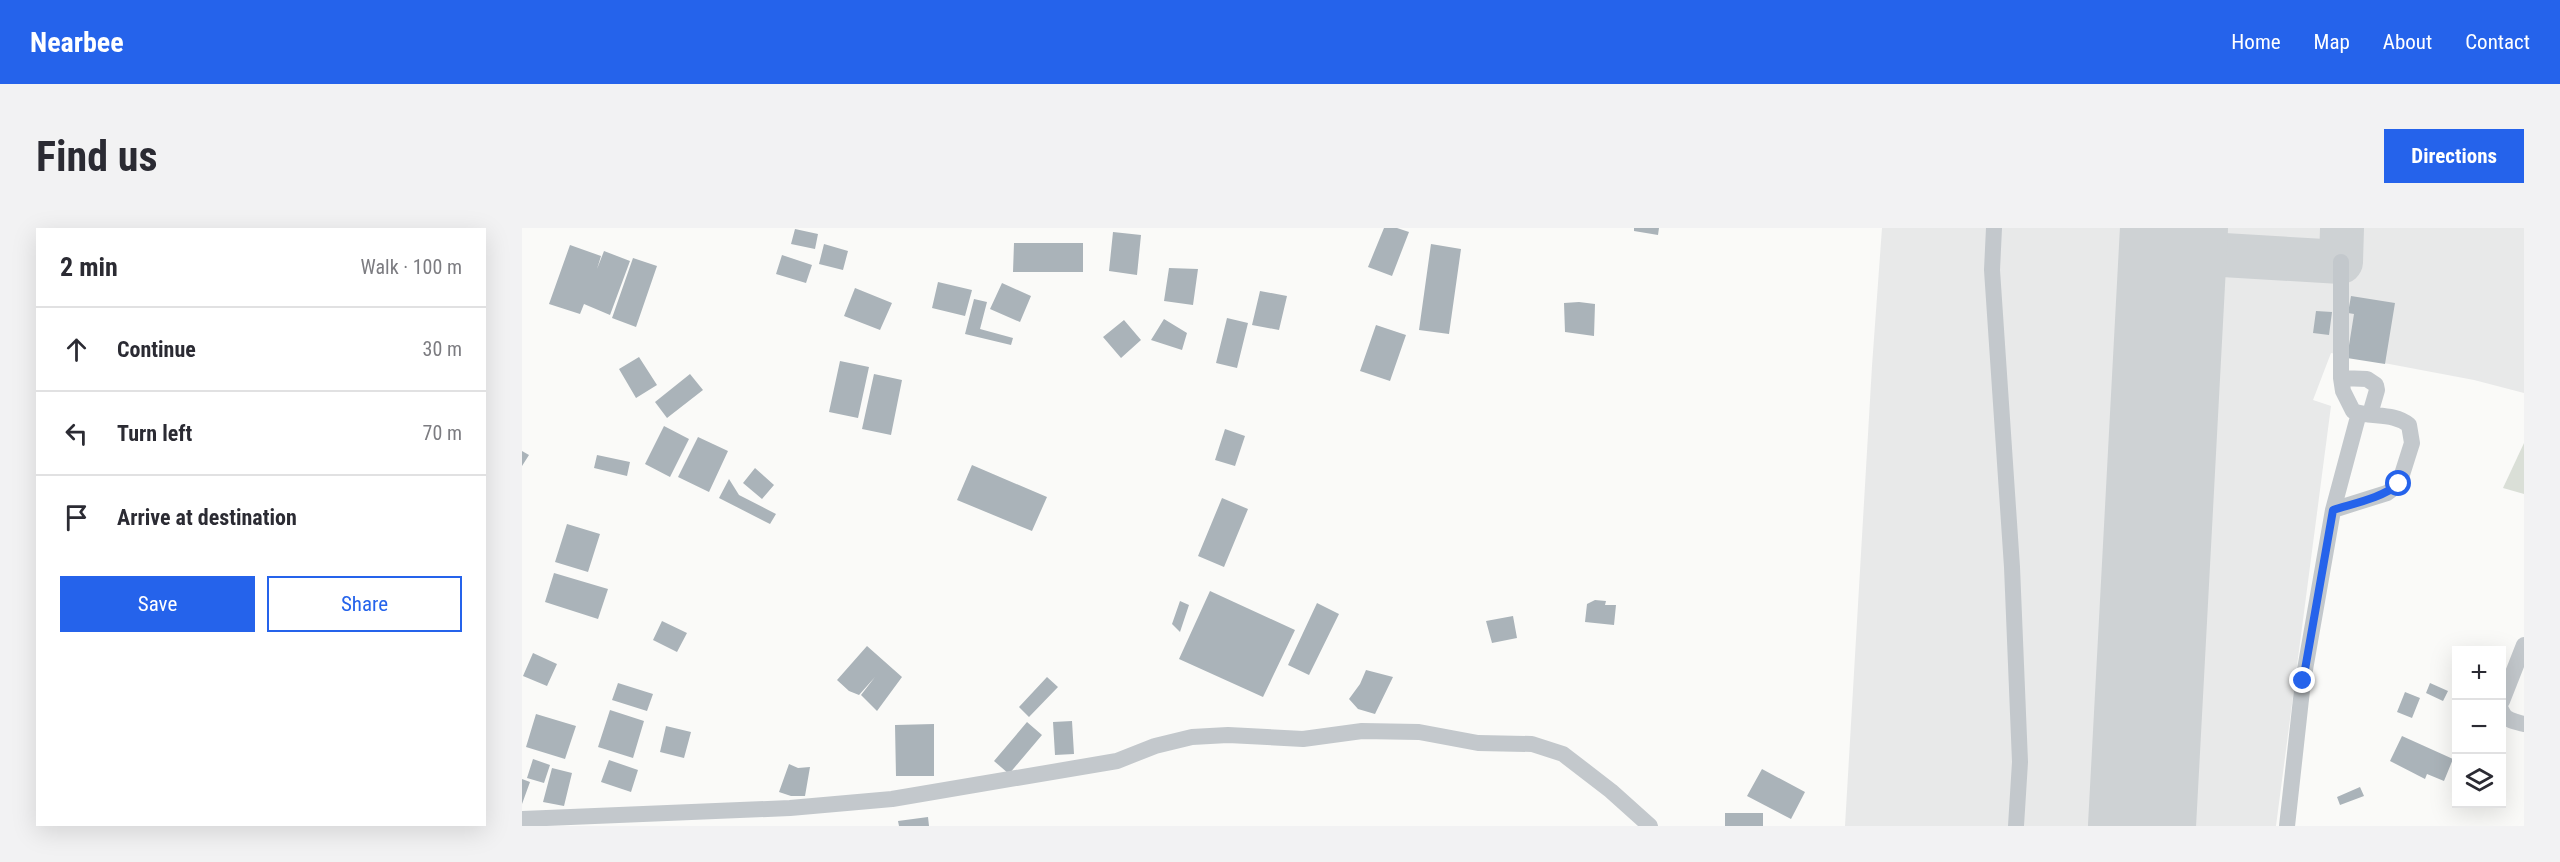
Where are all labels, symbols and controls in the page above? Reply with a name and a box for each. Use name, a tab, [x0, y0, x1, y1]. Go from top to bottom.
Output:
text: Nearbee	[30, 26, 124, 59]
text: Home	[2231, 30, 2281, 54]
text: Map	[2314, 30, 2350, 54]
text: About	[2383, 30, 2432, 54]
text: Contact	[2465, 30, 2530, 54]
button: Directions	[2384, 129, 2524, 183]
text: Find us	[36, 132, 157, 181]
text: 2 min	[60, 252, 118, 282]
text: Walk · 100 m	[361, 255, 462, 279]
icon: ahead	[60, 333, 93, 366]
text: Continue	[117, 337, 196, 362]
text: 30 m	[423, 337, 462, 361]
icon: left	[60, 417, 93, 450]
text: Turn left	[117, 421, 192, 446]
text: 70 m	[423, 421, 462, 445]
route start	[2385, 470, 2411, 496]
icon: arrive	[60, 501, 93, 534]
text: Arrive at destination	[117, 505, 297, 530]
button: Save	[60, 576, 255, 632]
button: Share	[267, 576, 462, 632]
map controls	[2452, 646, 2506, 808]
button: +	[2452, 646, 2506, 700]
route end	[2289, 667, 2315, 693]
button: −	[2452, 700, 2506, 754]
button: layers	[2452, 754, 2506, 808]

